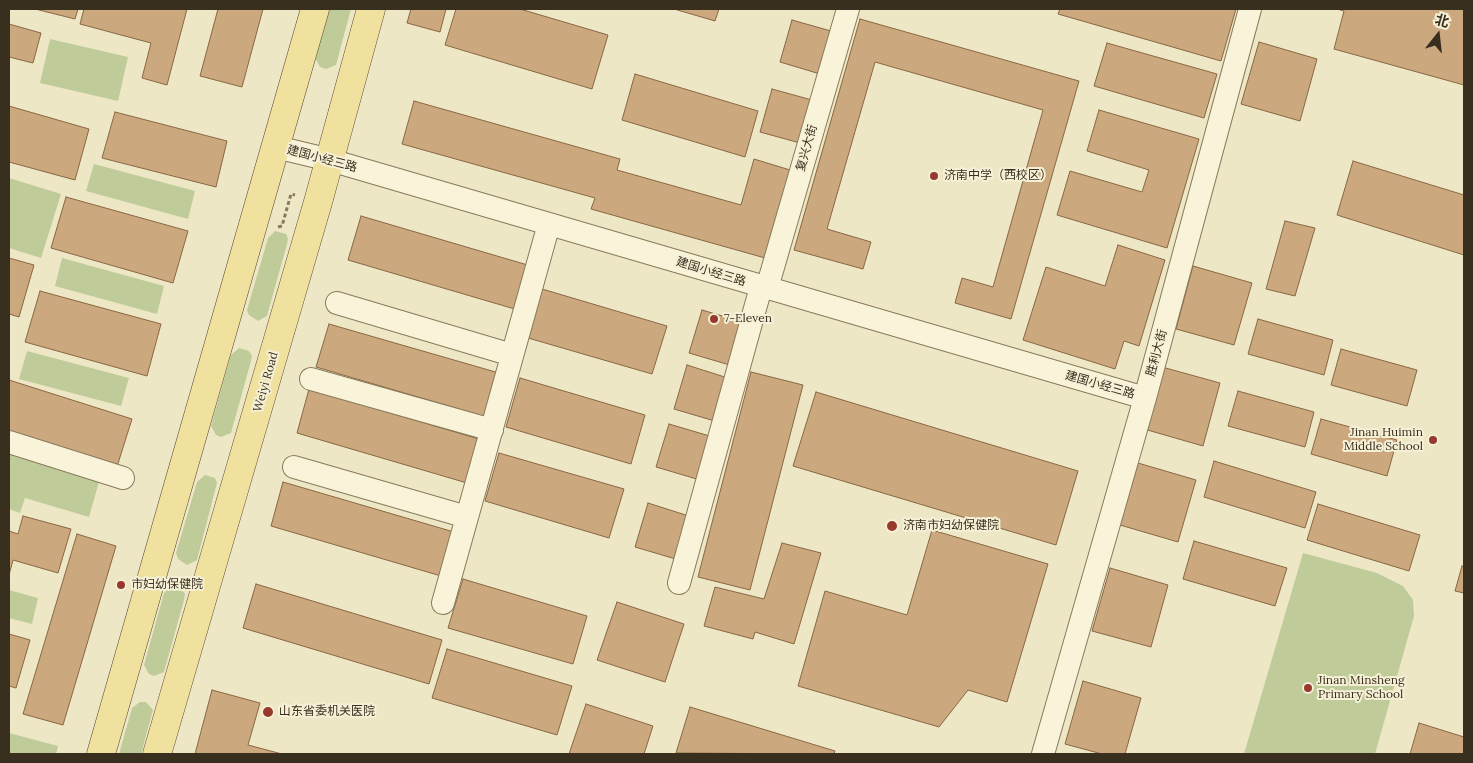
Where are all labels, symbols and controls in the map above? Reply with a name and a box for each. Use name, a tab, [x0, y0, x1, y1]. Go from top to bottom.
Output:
north arrow	[1413, 10, 1463, 60]
text: 北	[1433, 10, 1451, 31]
street label: 复兴大街	[793, 123, 821, 173]
street label: 建国小经三路	[285, 143, 359, 175]
place label: 济南中学（西校区）	[944, 169, 1052, 183]
marker: 济南中学（西校区）	[928, 170, 940, 182]
street label: 建国小经三路	[674, 255, 748, 289]
place label: 7-Eleven	[724, 312, 772, 326]
marker: 7-Eleven	[708, 313, 720, 325]
street label: 胜利大街	[1144, 328, 1170, 378]
street label: Weiyi Road	[251, 350, 281, 414]
street label: 建国小经三路	[1063, 368, 1137, 402]
place label: Jinan Huimin Middle School	[1344, 426, 1423, 454]
marker: Jinan Huimin Middle School	[1427, 434, 1439, 446]
marker: 济南市妇幼保健院	[885, 519, 899, 533]
place label: 济南市妇幼保健院	[903, 519, 999, 533]
place label: 市妇幼保健院	[131, 578, 203, 592]
marker: 市妇幼保健院	[115, 579, 127, 591]
place label: Jinan Minsheng Primary School	[1318, 674, 1405, 702]
marker: Jinan Minsheng Primary School	[1302, 682, 1314, 694]
marker: 山东省委机关医院	[261, 705, 275, 719]
place label: 山东省委机关医院	[279, 705, 375, 719]

